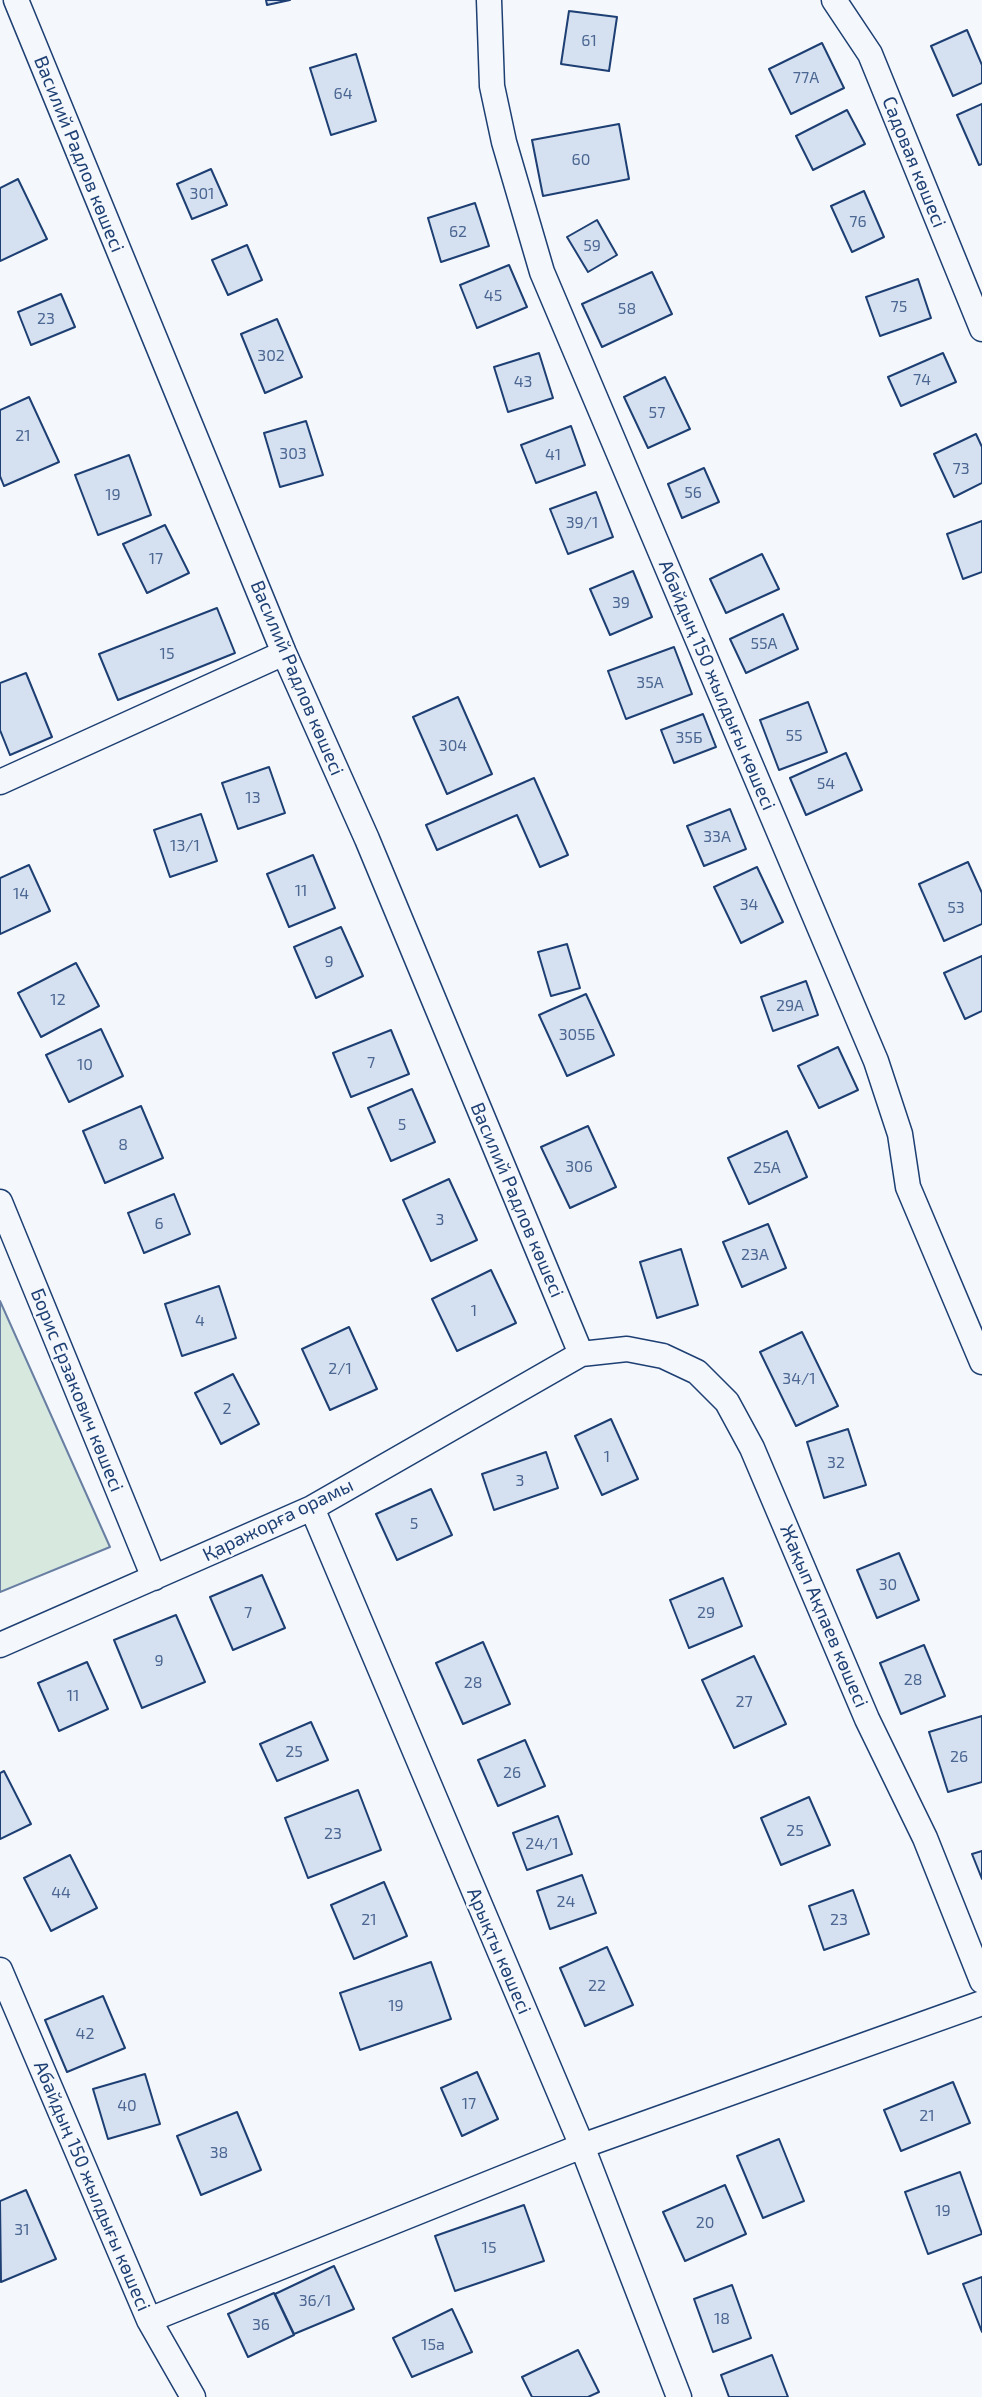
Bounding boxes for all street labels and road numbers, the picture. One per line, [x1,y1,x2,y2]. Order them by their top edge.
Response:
street label: Василий Радлов көшесі [29,53,129,255]
street label: Садовая көшесі [877,93,951,231]
street label: Абайдың 150 жылдығы көшесі [654,556,780,814]
street label: Василий Радлов көшесі [246,577,348,779]
street label: Василий Радлов көшесі [466,1099,568,1301]
street label: Борис Ерзакович көшесі [26,1285,128,1495]
street label: Қаражорға орамы [199,1474,357,1566]
street label: Жақып Ақпаев көшесі [775,1521,873,1711]
street label: Арықты көшесі [462,1884,536,2018]
street label: Абайдың 150 жылдығы көшесі [29,2057,155,2315]

